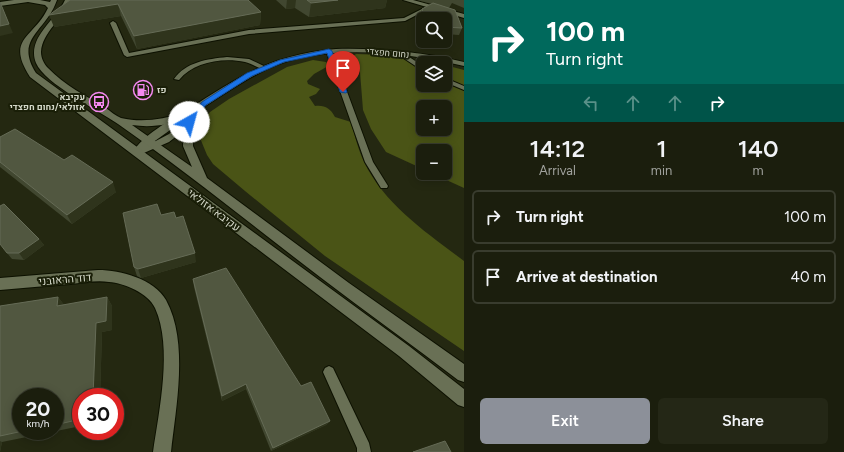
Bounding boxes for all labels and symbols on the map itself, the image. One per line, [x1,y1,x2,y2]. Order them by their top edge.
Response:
street label: נחום חפצדי [366,45,410,60]
pin [326,51,360,92]
fuel station icon: פז [132,79,154,101]
place label: פז [157,84,166,95]
place label: עקיבא אזולאי/נחום חפצדי [10,91,85,112]
bus stop icon: עקיבא אזולאי/נחום חפצדי [88,91,110,113]
position arrow [168,101,210,143]
street label: עקיבא אזולאי [185,186,242,234]
street label: דוד הראובני [38,271,92,288]
speed limit sign: 30 [72,388,124,440]

